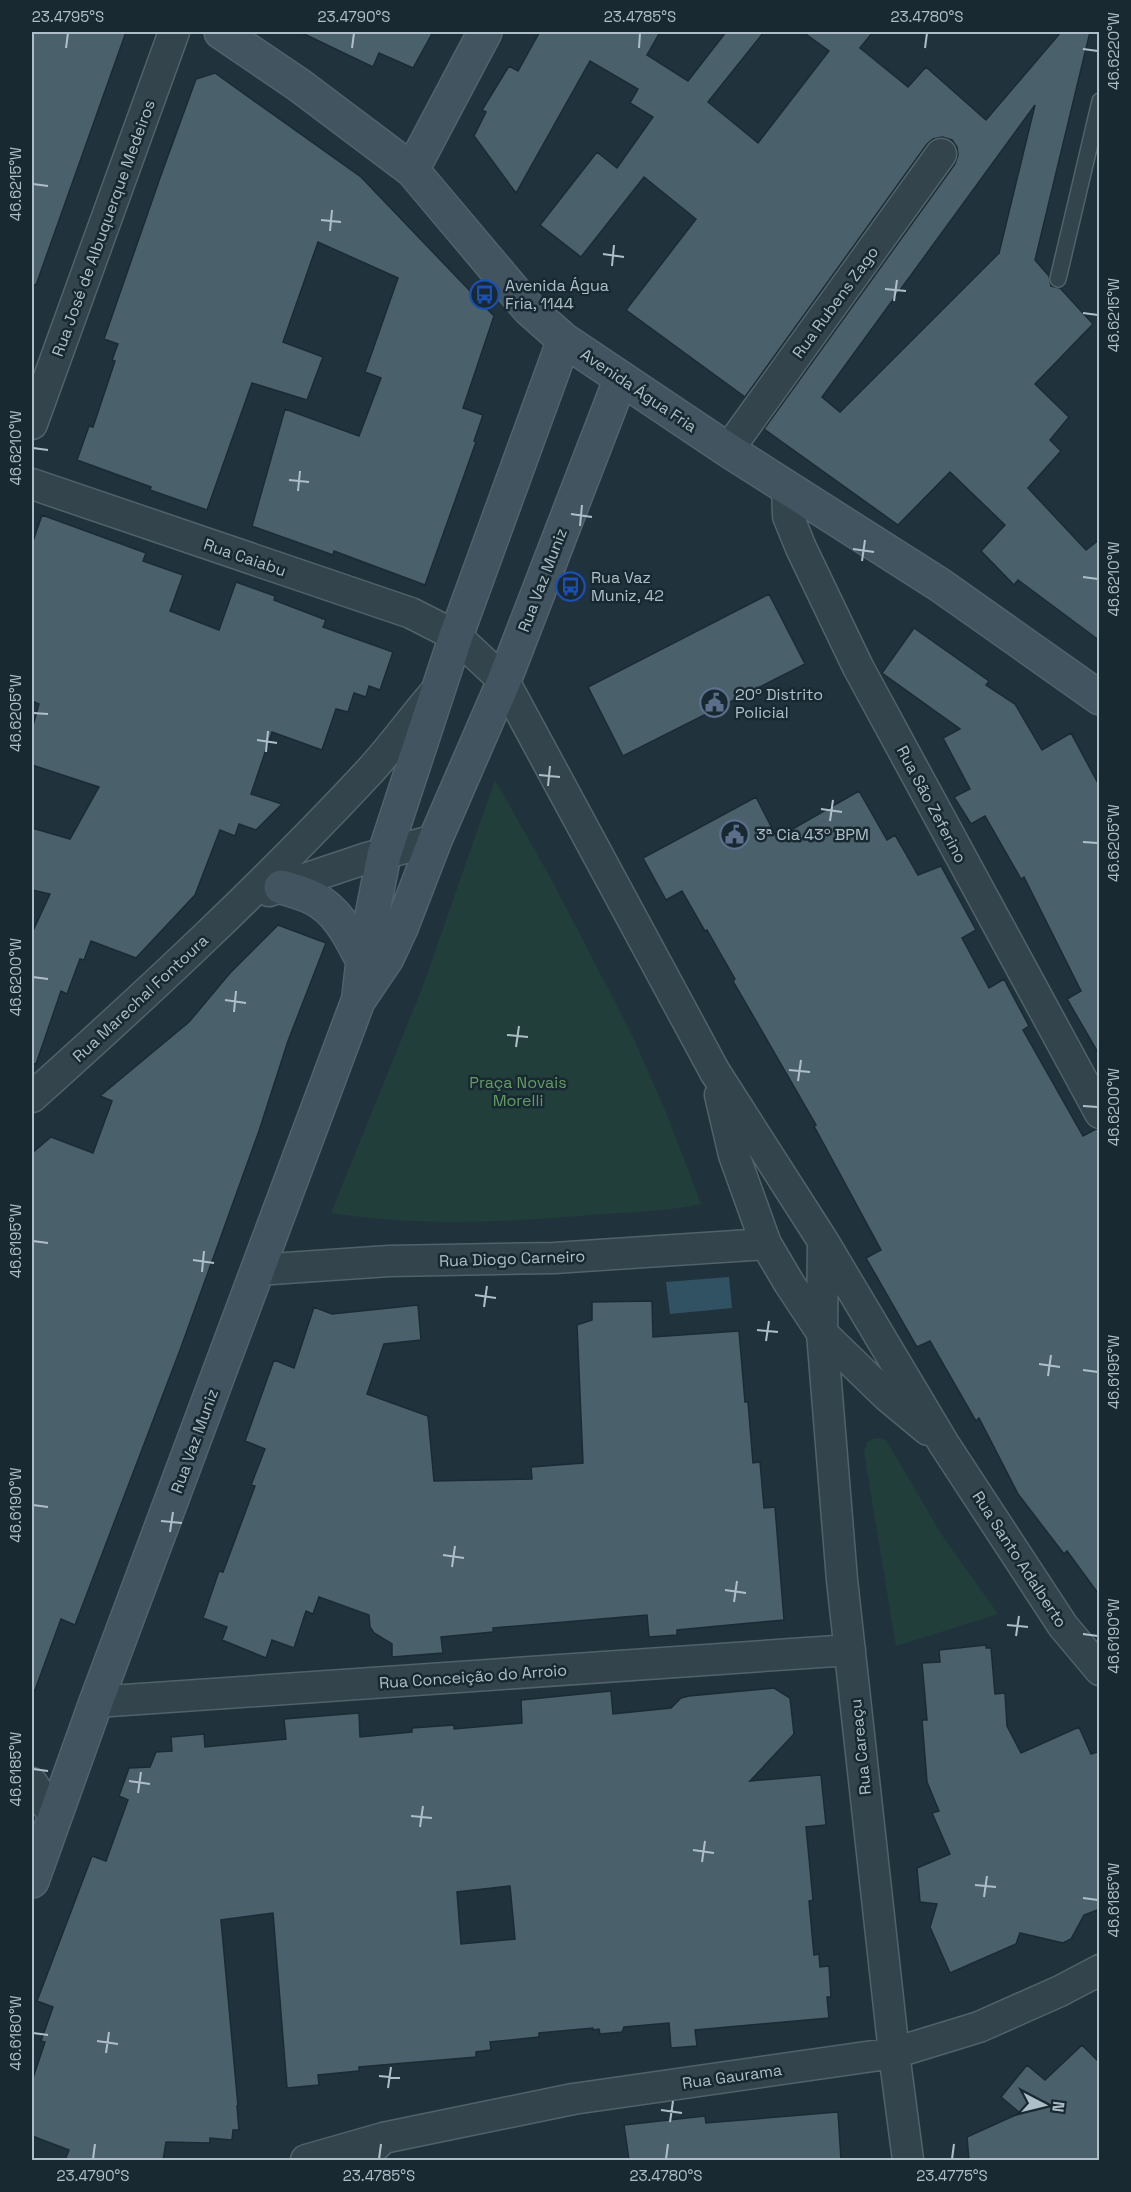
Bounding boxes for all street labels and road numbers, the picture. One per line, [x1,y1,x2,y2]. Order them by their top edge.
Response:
street label: Rua José de Albuquerque Medeiros [47,97,160,360]
street label: Rua Rubens Zago [788,242,883,363]
street label: Avenida Água Fria [576,344,701,437]
street label: Rua Vaz Muniz [513,525,572,635]
street label: Rua Caiabu [201,534,289,581]
street label: Rua São Zeferino [892,742,971,867]
street label: Rua Marechal Fontoura [68,930,213,1067]
street label: Rua Diogo Carneiro [439,1245,585,1272]
street label: Rua Vaz Muniz [166,1386,223,1496]
street label: Rua Santo Adalberto [967,1487,1072,1632]
street label: Rua Conceição do Arroio [378,1659,568,1694]
street label: Rua Careaçu [845,1698,876,1796]
street label: Rua Gaurama [681,2059,783,2094]

